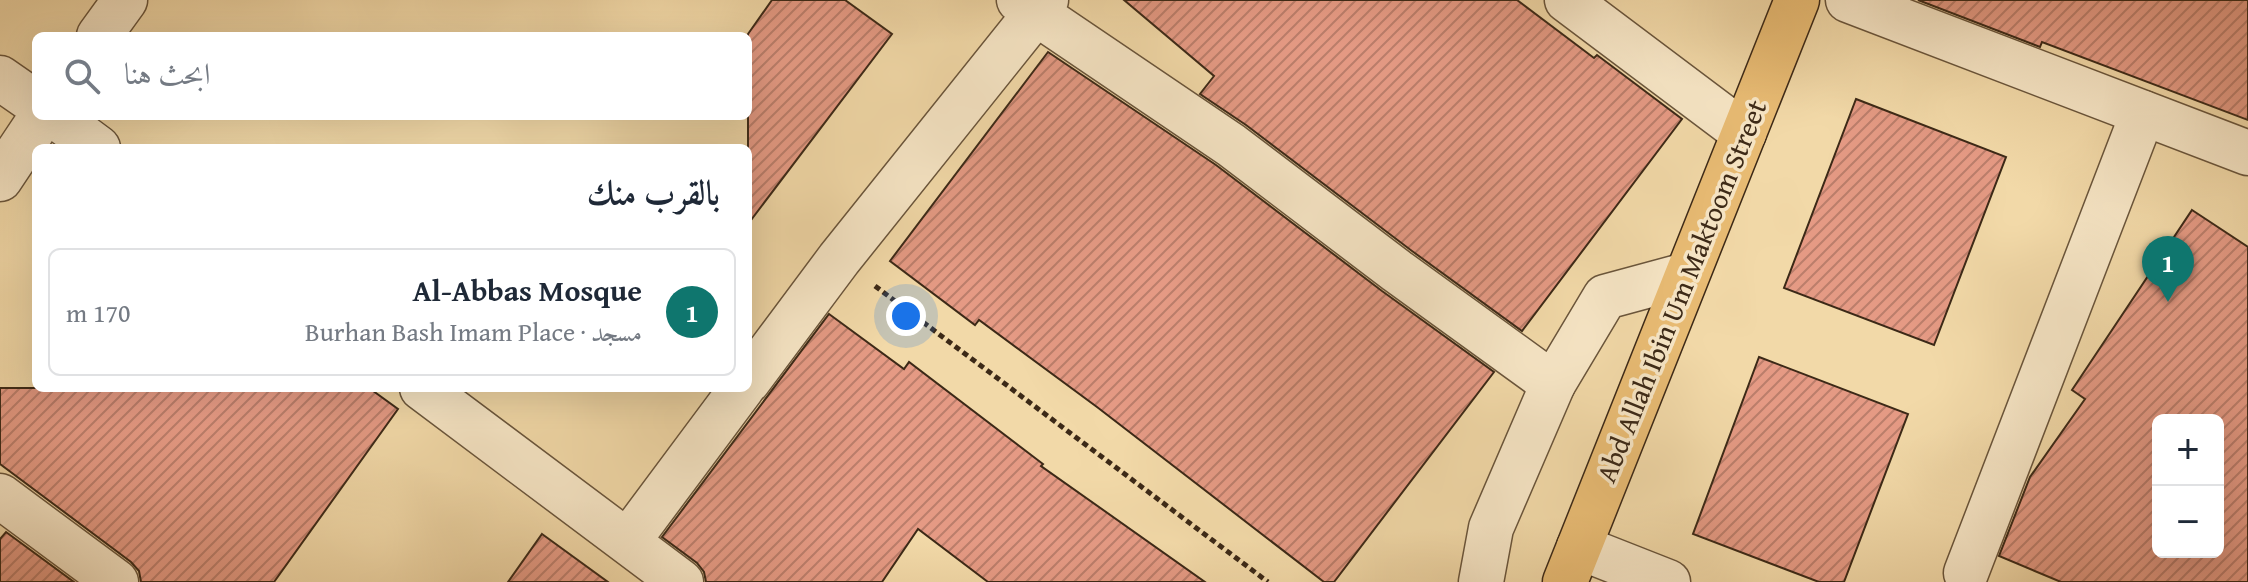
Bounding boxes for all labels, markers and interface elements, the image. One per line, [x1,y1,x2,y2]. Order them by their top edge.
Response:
search box [32,32,752,120]
text: ابحث هنا [124,51,211,95]
icon: search [60,54,104,98]
street label: Abd Allah Ibin Um Maktoom Street [1585,93,1776,488]
text: بالقرب منك [587,167,720,216]
pin: 1 [2142,236,2194,302]
text: Al-Abbas Mosque [412,268,642,312]
text: 170 m [66,293,131,332]
text: 1 [685,293,699,332]
your location [886,296,926,336]
text: مسجد · Burhan Bash Imam Place [305,312,642,351]
map controls [2152,414,2224,558]
button: + [2152,414,2224,486]
button: − [2152,486,2224,558]

